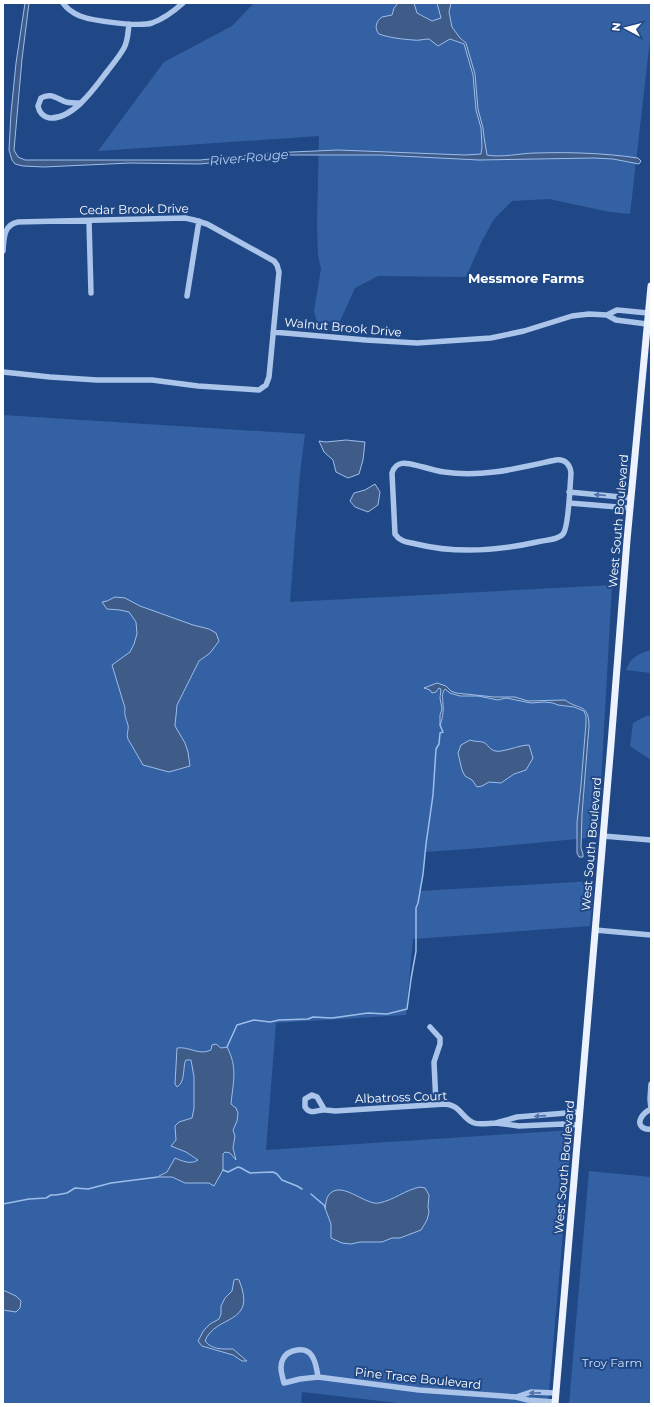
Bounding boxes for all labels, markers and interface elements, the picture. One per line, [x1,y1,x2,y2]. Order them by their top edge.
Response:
north arrow [606,8,646,48]
text: N [609,22,624,32]
water label: River Rouge [209,146,289,168]
street label: Cedar Brook Drive [79,201,189,217]
district label: Messmore Farms [468,270,584,286]
street label: Walnut Brook Drive [284,314,402,340]
street label: West South Boulevard [605,454,631,588]
one-way arrow [594,492,606,498]
street label: West South Boulevard [578,777,604,911]
street label: Albatross Court [354,1088,448,1106]
street label: West South Boulevard [551,1100,577,1234]
one-way arrow [534,1113,546,1120]
park label: Troy Farm [582,1355,642,1370]
street label: Pine Trace Boulevard [354,1364,482,1392]
one-way arrow [529,1389,542,1396]

